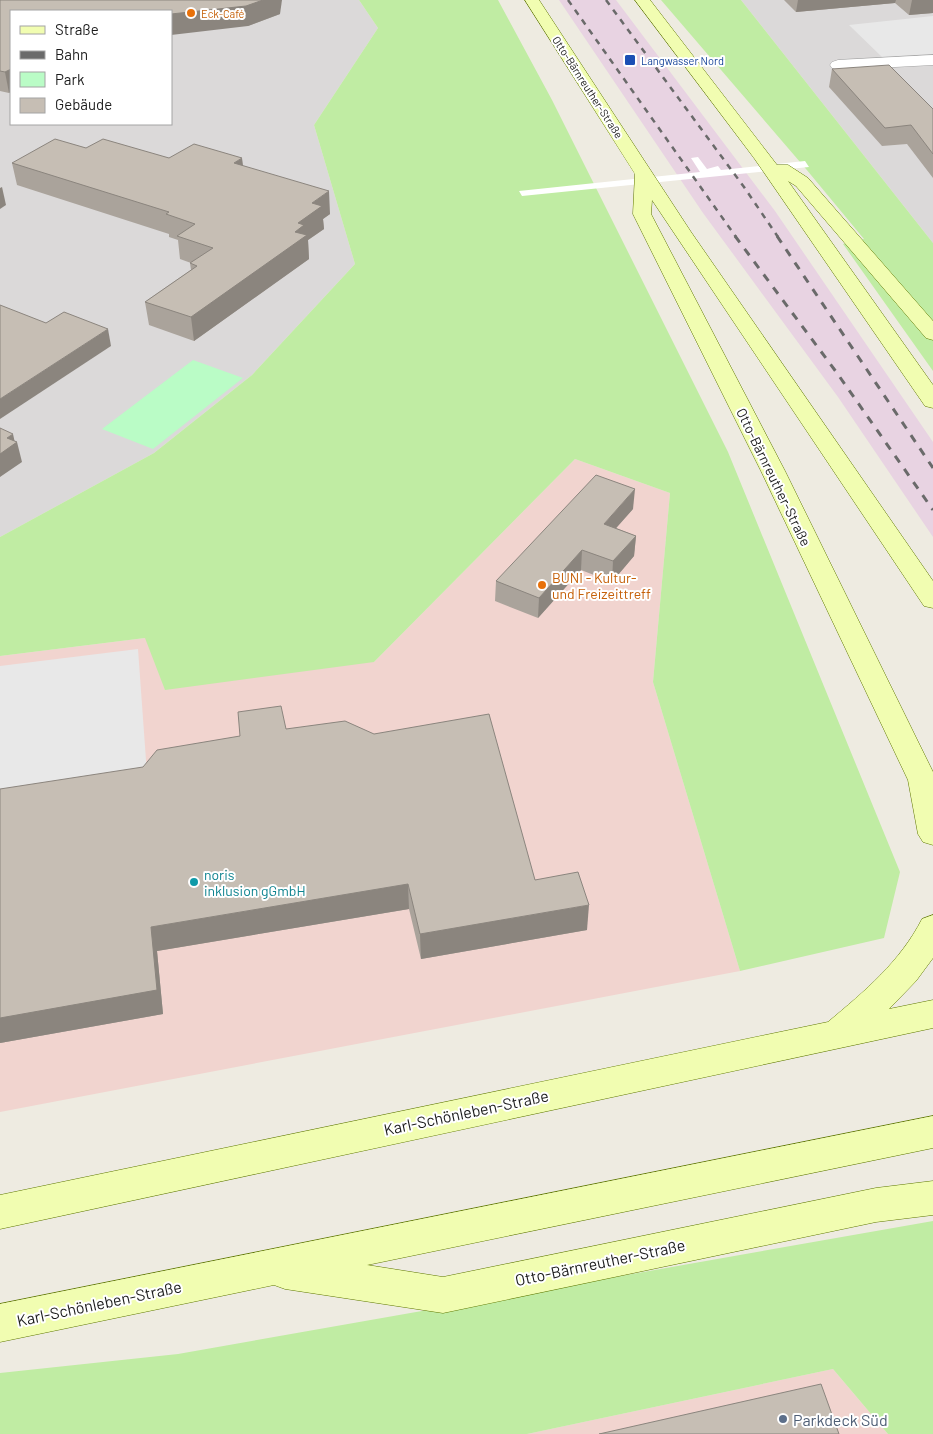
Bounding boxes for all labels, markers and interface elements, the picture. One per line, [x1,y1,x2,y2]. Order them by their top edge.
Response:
marker: Eck-Café [185,7,197,19]
place label: Eck-Café [201,7,245,20]
legend [10,10,172,125]
text: Straße [55,20,99,38]
street label: Otto-Bärnreuther-Straße [550,34,626,141]
text: Bahn [55,45,88,63]
marker: Langwasser Nord [623,53,637,67]
place label: Langwasser Nord [641,54,724,67]
text: Park [55,70,85,88]
text: Gebäude [55,95,112,113]
street label: Otto-Bärnreuther-Straße [733,405,815,549]
place label: BUNI - Kultur- und Freizeittreff [552,569,651,602]
marker: BUNI - Kultur- und Freizeittreff [536,579,548,591]
place label: noris inklusion gGmbH [204,866,306,899]
marker: noris inklusion gGmbH [188,876,200,888]
street label: Karl-Schönleben-Straße [382,1085,550,1139]
street label: Otto-Bärnreuther-Straße [513,1235,687,1289]
street label: Karl-Schönleben-Straße [15,1276,183,1330]
place label: Parkdeck Süd [793,1410,888,1429]
marker: Parkdeck Süd [777,1413,789,1425]

